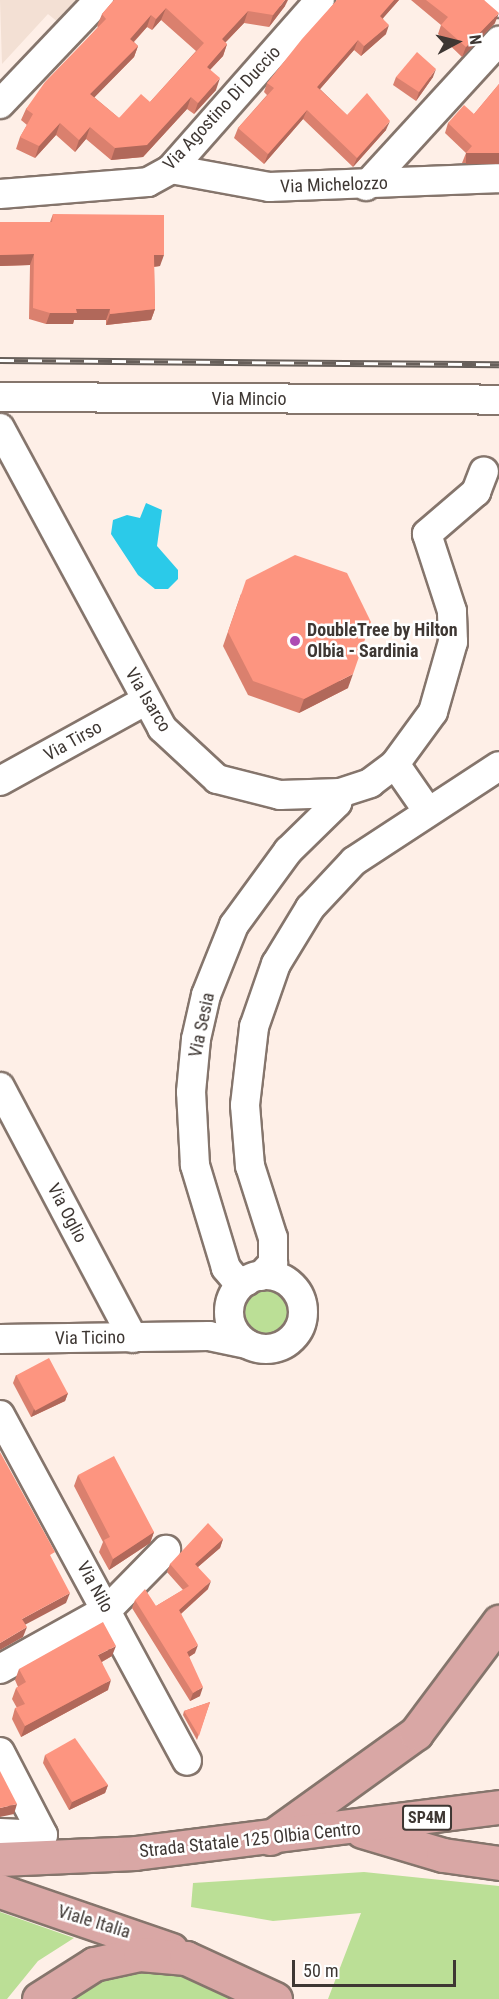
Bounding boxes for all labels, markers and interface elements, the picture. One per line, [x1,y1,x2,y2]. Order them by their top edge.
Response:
north arrow [427,12,487,72]
text: N [465,34,485,46]
street label: Via Agostino Di Duccio [159,41,285,175]
street label: Via Michelozzo [280,172,388,198]
street label: Via Mincio [212,388,286,410]
place label: DoubleTree by Hilton Olbia - Sardinia [307,620,458,662]
marker: DoubleTree by Hilton Olbia - Sardinia [288,634,302,648]
street label: Via Isarco [120,664,176,736]
street label: Via Tirso [40,716,106,766]
street label: Via Sesia [185,991,219,1059]
street label: Via Oglio [42,1180,92,1246]
street label: Via Ticino [54,1327,126,1349]
street label: Via Nilo [72,1558,118,1616]
road number: SP4M [402,1805,452,1831]
street label: Strada Statale 125 Olbia Centro [138,1818,362,1862]
street label: Viale Italia [55,1901,133,1943]
scale bar [295,1948,458,1986]
text: 50 m [303,1960,338,1981]

